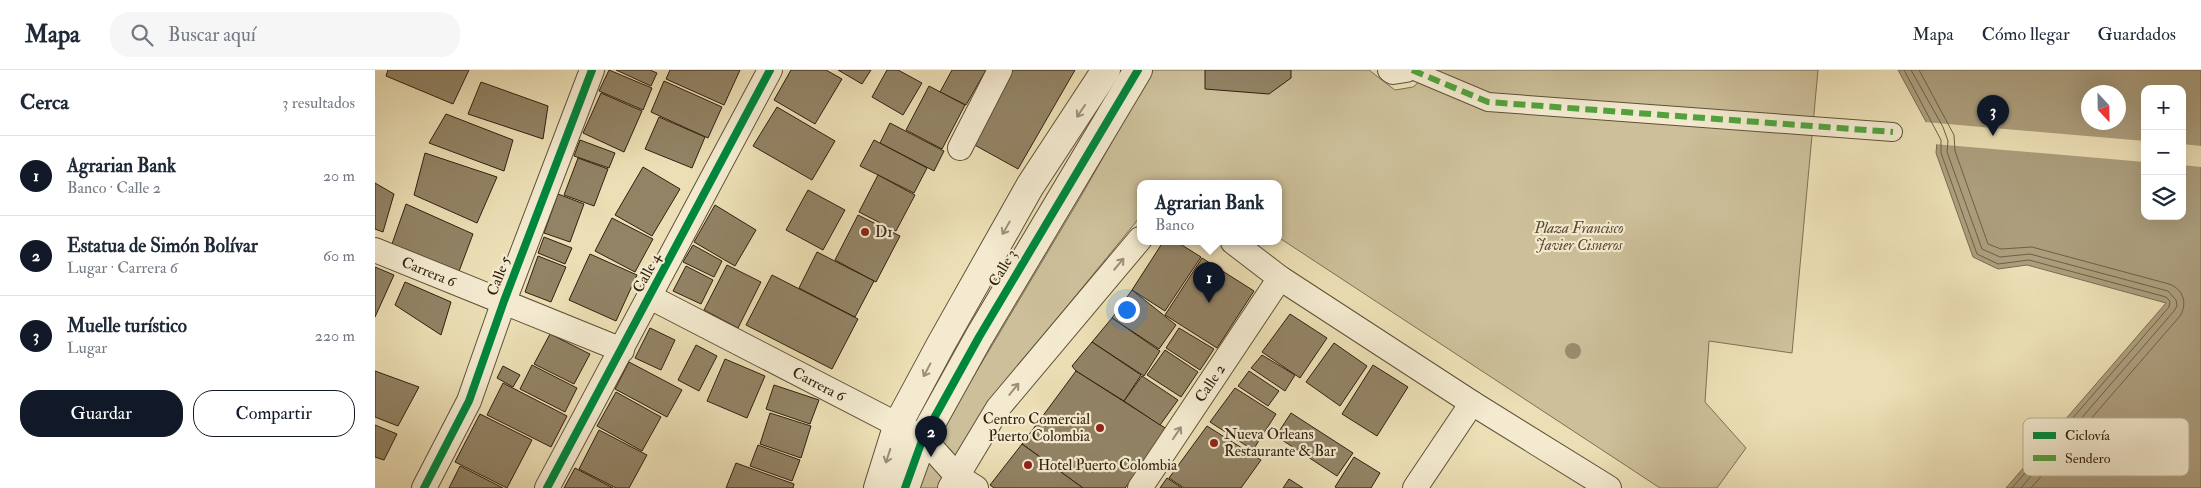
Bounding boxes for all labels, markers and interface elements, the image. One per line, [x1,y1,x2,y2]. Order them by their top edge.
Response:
search box [110,12,460,57]
text: Mapa [25,19,80,50]
icon: search [128,21,156,49]
text: Buscar aquí [168,23,256,47]
text: Mapa [1913,23,1954,46]
text: Cómo llegar [1982,23,2070,46]
text: Guardados [2098,23,2176,46]
north arrow [2081,85,2126,130]
map controls [2141,85,2186,220]
button: + [2141,85,2186,130]
text: Cerca [20,89,69,116]
text: 3 resultados [282,93,355,113]
pin: 3 [1977,95,2009,136]
one-way arrow [1075,104,1085,118]
button: − [2141,130,2186,175]
text: Agrarian Bank [67,154,176,178]
text: 1 [33,166,39,186]
text: 20 m [323,166,355,186]
button: layers [2141,175,2186,220]
text: Banco · Calle 2 [67,178,161,198]
popup [1137,180,1282,245]
text: Agrarian Bank [1155,191,1264,215]
text: Banco [1155,215,1194,235]
park label: Plaza Francisco Javier Cisneros [1533,219,1624,255]
one-way arrow [1001,221,1011,236]
place label: D1 [875,223,893,242]
marker: D1 [859,226,871,238]
text: Estatua de Simón Bolívar [67,234,258,258]
text: 2 [32,246,40,266]
text: 60 m [323,246,355,266]
street label: Calle 3 [985,246,1021,290]
street label: Calle 4 [629,249,666,296]
street label: Carrera 6 [399,252,460,292]
street label: Calle 5 [483,253,515,298]
text: Lugar · Carrera 6 [67,258,178,278]
one-way arrow [1113,258,1124,271]
pin: 1 [1193,262,1225,303]
your location [1114,297,1140,323]
text: Muelle turístico [67,314,187,338]
text: 3 [33,326,39,346]
text: 220 m [315,326,355,346]
text: Lugar [67,338,107,358]
street label: Calle 2 [1190,360,1230,406]
street label: Carrera 6 [789,363,850,406]
one-way arrow [922,363,932,378]
one-way arrow [1009,382,1020,395]
button: Guardar [20,390,183,437]
button: Compartir [193,390,355,437]
place label: Centro Comercial Puerto Colombia [983,410,1091,446]
pin: 2 [915,416,947,457]
legend [2023,418,2189,476]
marker: Centro Comercial Puerto Colombia [1094,422,1106,434]
place label: Nueva Orleans Restaurante & Bar [1224,425,1336,461]
one-way arrow [1172,426,1182,440]
text: Ciclovía [2065,427,2110,444]
marker: Nueva Orleans Restaurante & Bar [1208,437,1220,449]
one-way arrow [883,448,892,463]
text: Sendero [2065,450,2111,467]
place label: Hotel Puerto Colombia [1038,456,1178,475]
marker: Hotel Puerto Colombia [1022,459,1034,471]

